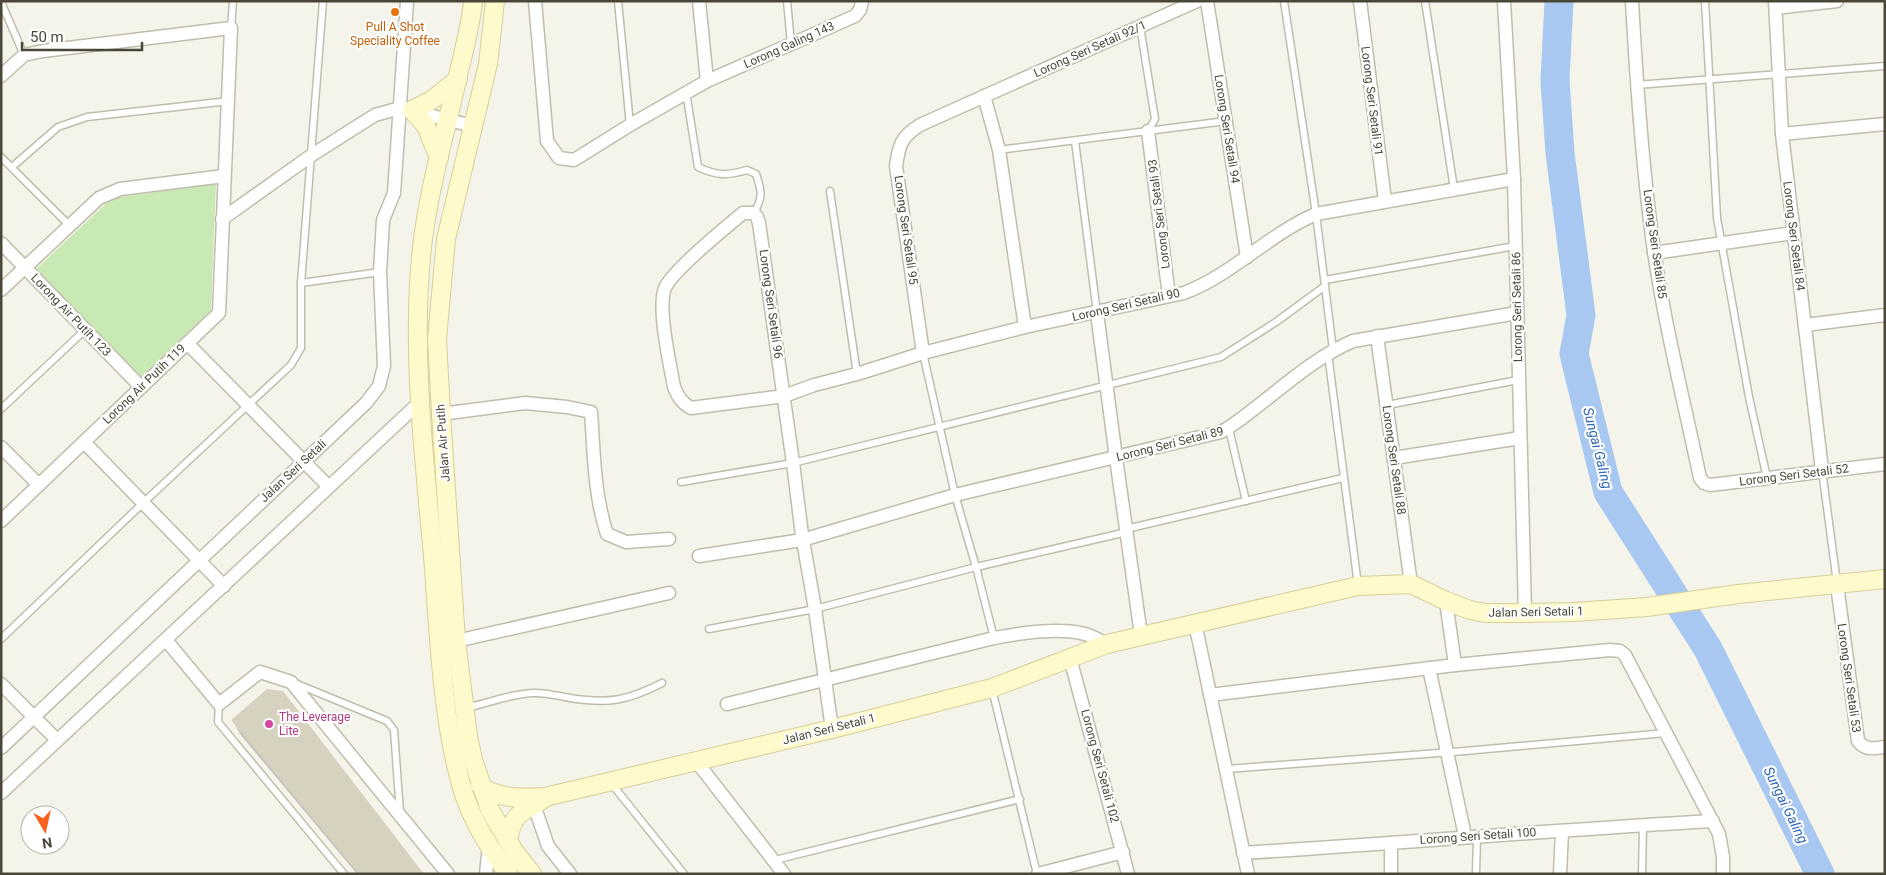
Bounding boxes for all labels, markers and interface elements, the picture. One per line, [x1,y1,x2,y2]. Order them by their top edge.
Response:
marker: Pull A Shot Speciality Coffee [389,6,401,18]
street label: Lorong Seri Setali 92/1 [1032,18,1148,80]
street label: Lorong Galing 143 [742,19,836,71]
scale bar [22,20,142,52]
place label: Pull A Shot Speciality Coffee [350,20,440,48]
text: 50 m [30,28,64,46]
street label: Lorong Seri Setali 91 [1358,45,1386,157]
street label: Lorong Seri Setali 94 [1211,74,1243,185]
street label: Lorong Seri Setali 93 [1145,158,1173,270]
street label: Lorong Seri Setali 95 [891,174,921,286]
street label: Lorong Seri Setali 84 [1780,180,1808,292]
street label: Lorong Seri Setali 85 [1640,188,1670,300]
street label: Lorong Seri Setali 96 [756,248,786,360]
street label: Lorong Seri Setali 86 [1509,252,1525,362]
street label: Lorong Air Putih 123 [28,271,114,359]
street label: Lorong Seri Setali 90 [1071,286,1181,324]
street label: Lorong Air Putih 119 [100,341,188,427]
street label: Jalan Air Putih [433,404,453,482]
street label: Lorong Seri Setali 88 [1379,404,1409,516]
water label: Sungai Galing [1580,406,1616,491]
street label: Lorong Seri Setali 89 [1115,424,1225,464]
street label: Jalan Seri Setali [257,437,329,505]
street label: Lorong Seri Setali 52 [1738,461,1850,489]
street label: Jalan Seri Setali 1 [1488,604,1584,620]
street label: Lorong Seri Setali 53 [1834,622,1864,734]
street label: Lorong Seri Setali 102 [1078,708,1122,824]
place label: The Leverage Lite [279,710,350,738]
street label: Jalan Seri Setali 1 [781,711,877,747]
marker: The Leverage Lite [263,718,275,730]
water label: Sungai Galing [1761,764,1812,846]
north arrow [20,805,70,855]
street label: Lorong Seri Setali 100 [1419,825,1537,847]
text: N [41,834,53,852]

